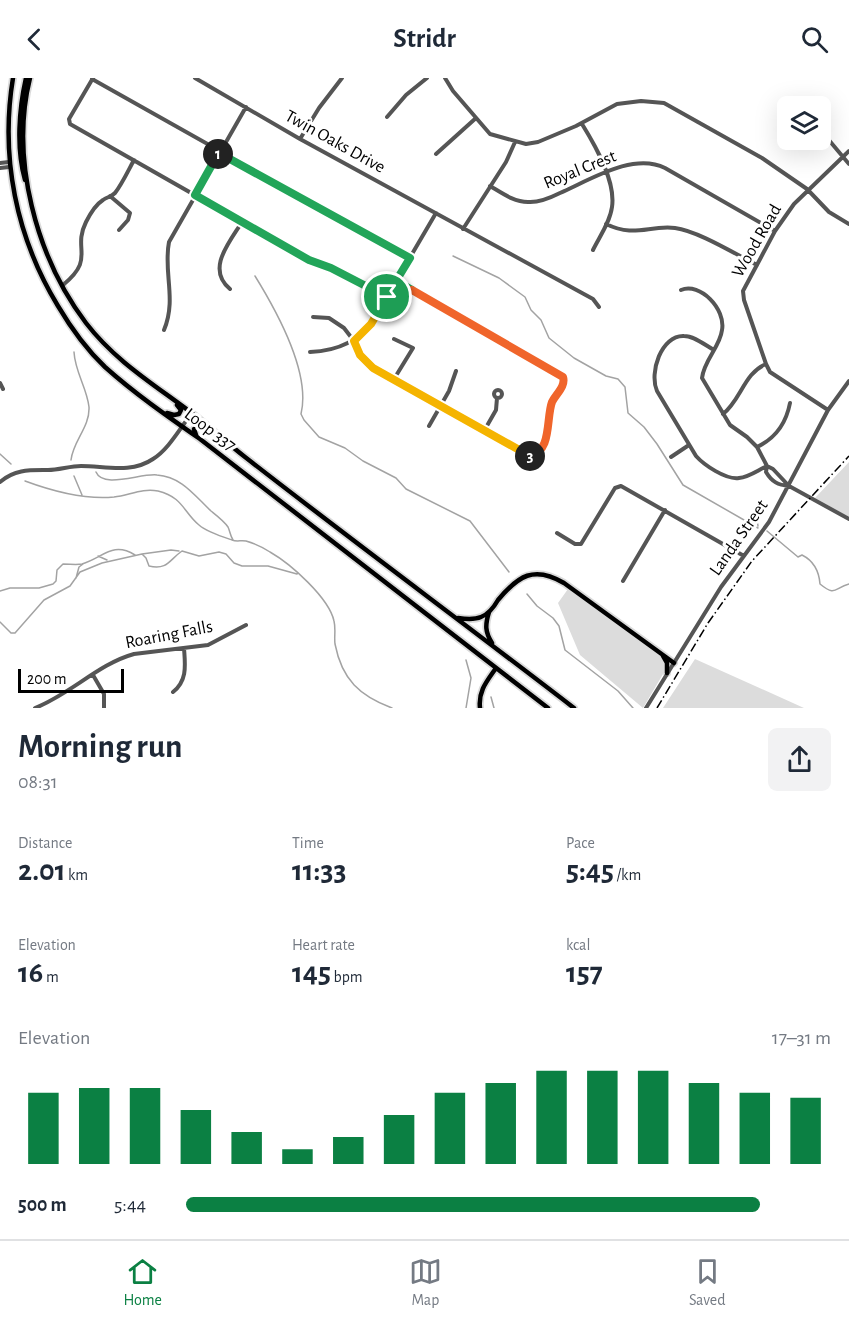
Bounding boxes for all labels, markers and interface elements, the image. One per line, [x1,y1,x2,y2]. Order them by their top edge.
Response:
icon: back [18,23,51,56]
icon: search [798,23,831,56]
text: Stridr [393,25,456,52]
map controls [777,96,831,150]
button: layers [777,96,831,150]
street label: Twin Oaks Drive [282,107,388,177]
pin: 1 [203,139,233,169]
text: 1 [215,146,221,162]
street label: Royal Crest [541,147,619,193]
street label: Wood Road [729,201,785,281]
pin [361,271,412,322]
icon: arrive [370,280,403,313]
street label: Loop 337 [181,405,239,455]
pin: 3 [515,441,545,471]
text: 3 [527,448,533,464]
street label: Landa Street [706,497,772,579]
street label: Roaring Falls [124,618,214,652]
scale bar [18,666,124,694]
text: 200 m [27,671,67,687]
button: share [768,728,831,791]
text: Morning run [18,731,182,764]
text: 08:31 [18,772,58,792]
text: Distance [18,835,72,851]
text: Time [292,835,324,851]
text: Pace [566,835,595,851]
text: 2.01 [18,856,65,886]
text: 11:33 [292,856,346,886]
text: 5:45 [566,856,614,886]
text: km [65,867,88,883]
text: /km [614,867,641,883]
text: Elevation [18,937,76,953]
text: Heart rate [292,937,355,953]
text: kcal [566,937,590,953]
text: 16 [18,958,43,988]
text: 145 [292,958,331,988]
text: 157 [566,958,603,988]
text: m [43,969,59,985]
text: bpm [331,969,363,985]
text: Elevation [18,1028,90,1048]
text: 17–31 m [772,1028,831,1048]
text: 500 m [18,1195,67,1215]
text: 5:44 [114,1195,146,1215]
tab: Home [123,1255,162,1310]
tab: Map [409,1255,442,1310]
tab: Saved [689,1255,726,1310]

